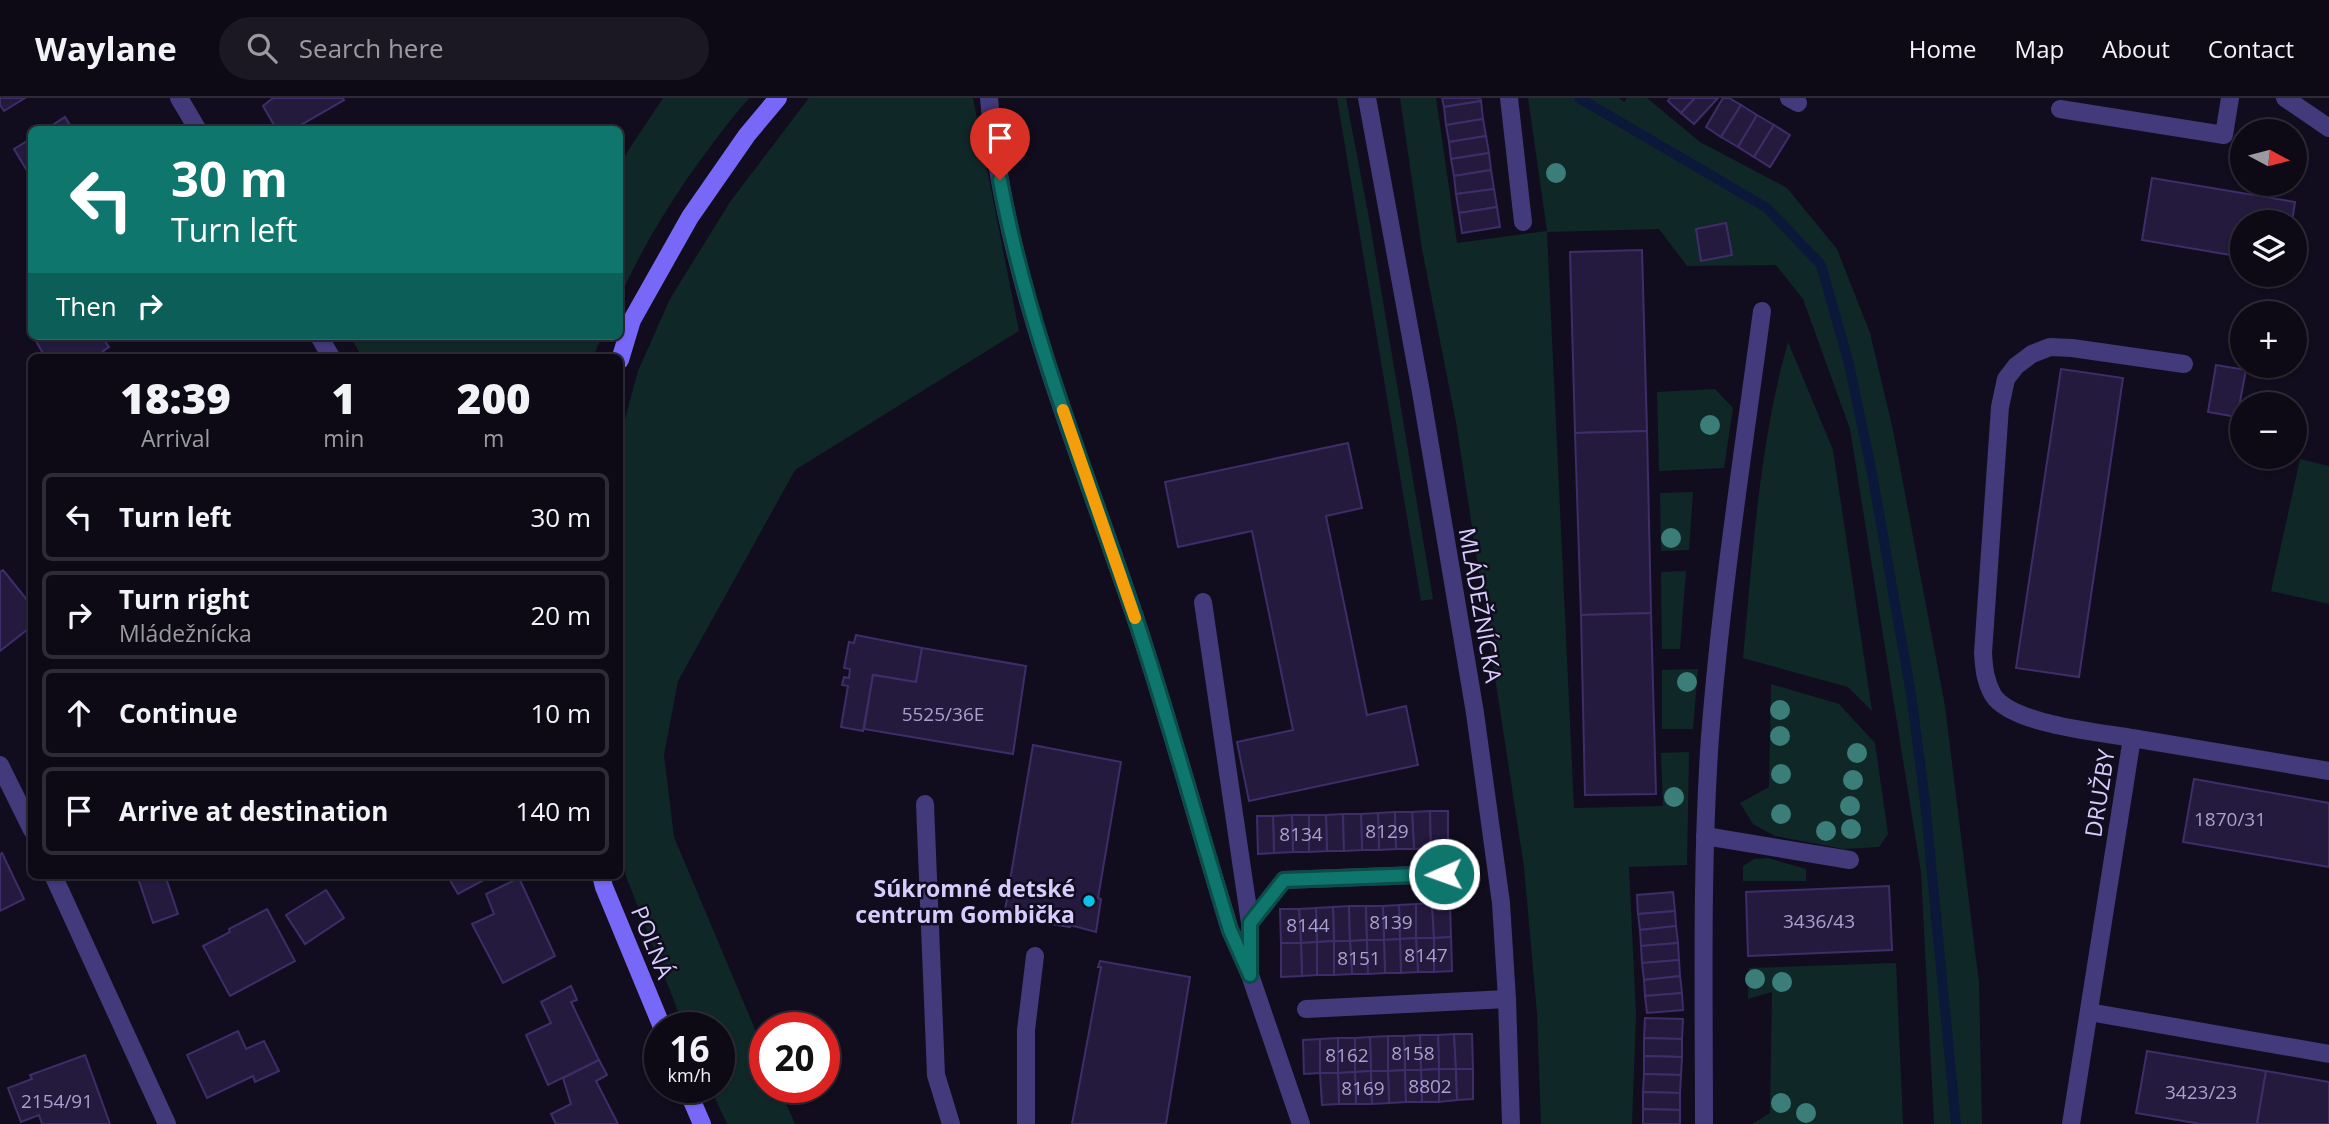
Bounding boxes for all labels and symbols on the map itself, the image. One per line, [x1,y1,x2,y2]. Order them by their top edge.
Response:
pin [970,108,1030,180]
north arrow [2230,119,2306,196]
street label: MLÁDEŽNÍCKA [1452,525,1510,685]
house number: 5525/36E [902,701,984,727]
street label: DRUŽBY [2076,747,2122,839]
house number: 1870/31 [2194,806,2266,832]
house number: 8129 [1365,818,1409,844]
house number: 8134 [1279,821,1323,847]
position arrow [1407,837,1481,911]
place label: Súkromné detské centrum Gombička [855,872,1075,930]
marker: Súkromné detské centrum Gombička [1081,893,1097,909]
street label: POĽNÁ [624,901,682,983]
house number: 3436/43 [1783,908,1855,934]
house number: 8139 [1369,909,1413,935]
house number: 8144 [1286,912,1330,938]
house number: 8147 [1404,942,1448,968]
house number: 8151 [1337,945,1381,971]
speed limit sign: 20 [749,1012,840,1103]
house number: 8158 [1391,1040,1435,1066]
house number: 8162 [1325,1042,1369,1068]
house number: 8802 [1408,1073,1452,1099]
house number: 8169 [1341,1075,1385,1101]
house number: 3423/23 [2165,1079,2237,1105]
house number: 2154/91 [21,1088,93,1114]

